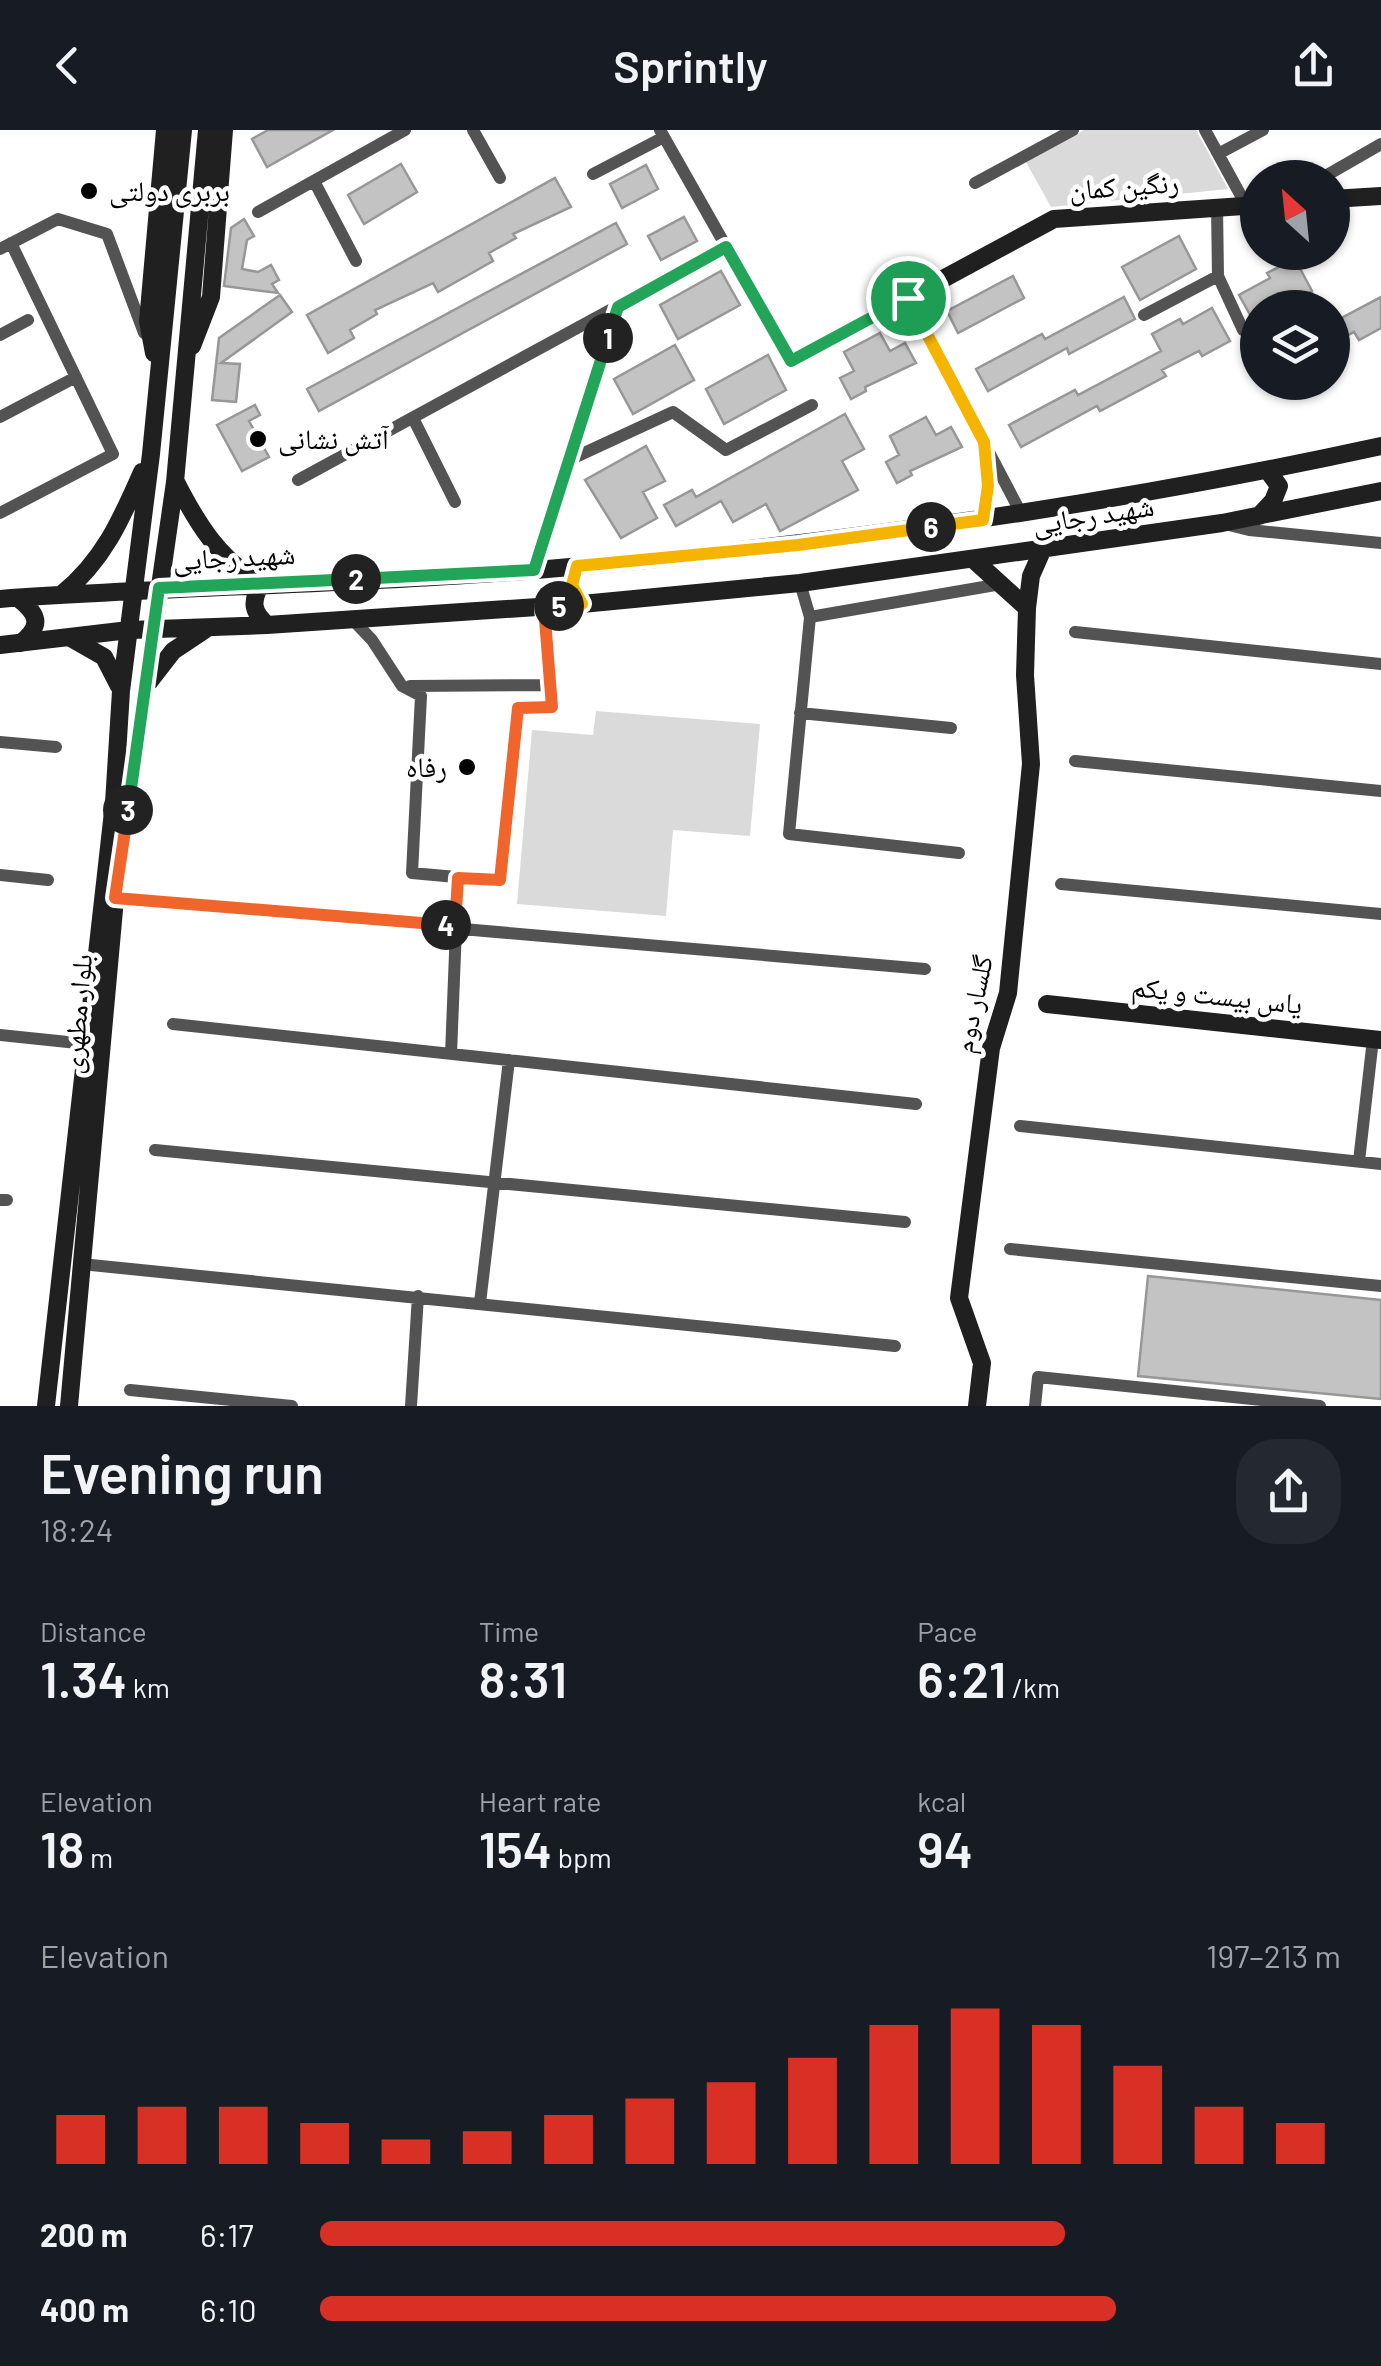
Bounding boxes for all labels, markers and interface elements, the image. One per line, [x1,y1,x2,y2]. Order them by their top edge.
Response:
icon: back [40,38,95,93]
text: Sprintly [613,38,768,92]
icon: share [1286,38,1341,93]
north arrow [1240,160,1350,270]
map controls [1240,160,1350,400]
street label: رنگین کمان [1068,164,1180,208]
place label: بربری دولتی [109,173,230,209]
marker: بربری دولتی [78,180,100,202]
pin [866,256,951,341]
icon: arrive [881,271,936,326]
button: layers [1240,290,1350,400]
pin: 1 [583,313,633,363]
text: 1 [603,321,613,355]
place label: آتش نشانی [278,421,390,457]
marker: آتش نشانی [247,428,269,450]
street label: شهید رجایی [1030,488,1156,542]
pin: 6 [906,502,956,552]
text: 6 [923,510,939,544]
street label: شهید رجایی [172,536,296,578]
pin: 2 [331,554,381,604]
text: 2 [348,562,364,596]
pin: 5 [534,581,584,631]
text: 5 [551,589,567,623]
place label: رفاه [406,749,447,783]
marker: رفاه [456,756,478,778]
pin: 3 [103,785,153,835]
text: 3 [120,793,136,827]
pin: 4 [421,900,471,950]
text: 4 [438,908,454,942]
street label: بلوار مطهری [54,952,99,1075]
street label: گلسار دوم [945,952,1002,1056]
street label: یاس بیست و یکم [1130,968,1304,1023]
text: Evening run [40,1439,324,1505]
button: share [1236,1439,1341,1544]
text: 18:24 [40,1510,114,1548]
text: Distance [40,1614,147,1648]
text: Time [479,1614,539,1648]
text: Pace [917,1614,978,1648]
text: 1.34 [40,1648,127,1708]
text: 8:31 [479,1648,567,1708]
text: 6:21 [917,1648,1006,1708]
text: km [127,1670,170,1704]
text: /km [1006,1670,1060,1704]
text: Elevation [40,1784,153,1818]
text: Heart rate [479,1784,601,1818]
text: kcal [917,1784,966,1818]
text: 18 [40,1818,84,1878]
text: 154 [479,1818,552,1878]
text: 94 [917,1818,973,1878]
text: m [84,1840,113,1874]
text: bpm [552,1840,612,1874]
text: Elevation [40,1936,169,1974]
text: 197–213 m [1206,1936,1341,1974]
text: 200 m [40,2215,128,2253]
text: 6:17 [200,2215,254,2253]
text: 400 m [40,2290,129,2328]
text: 6:10 [200,2290,257,2328]

